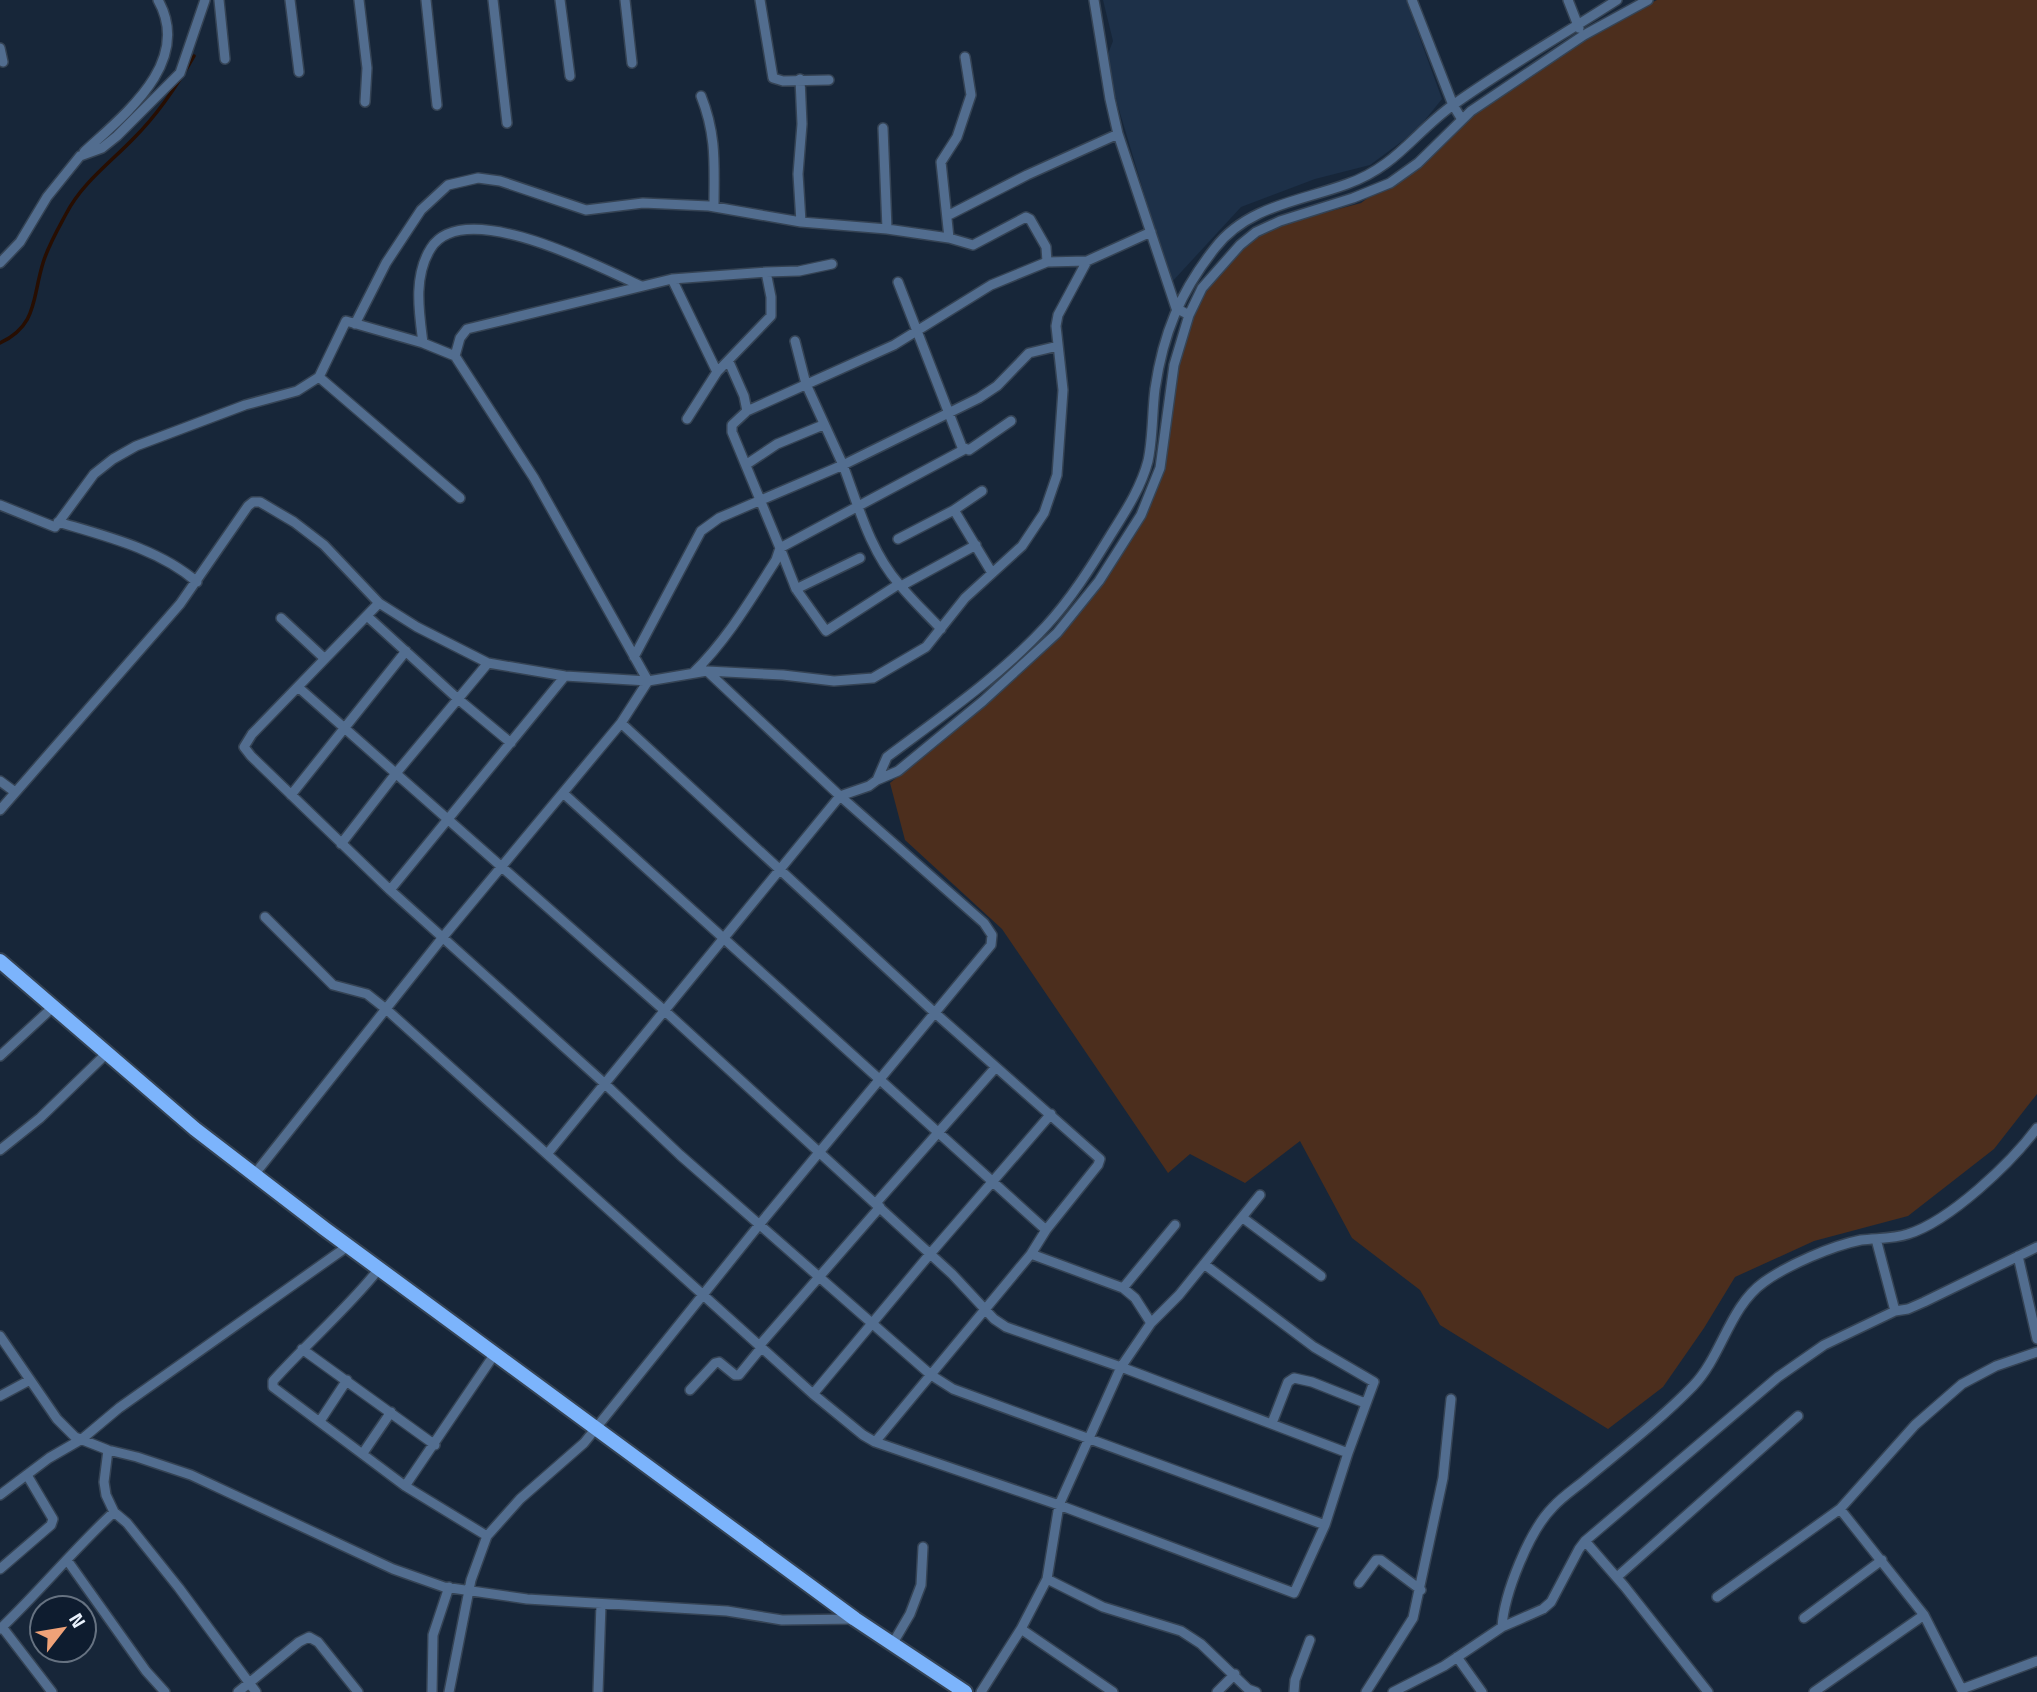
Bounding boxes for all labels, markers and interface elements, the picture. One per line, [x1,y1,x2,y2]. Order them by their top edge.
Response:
north arrow [28,1594,98,1664]
text: N [62,1607,94,1633]

